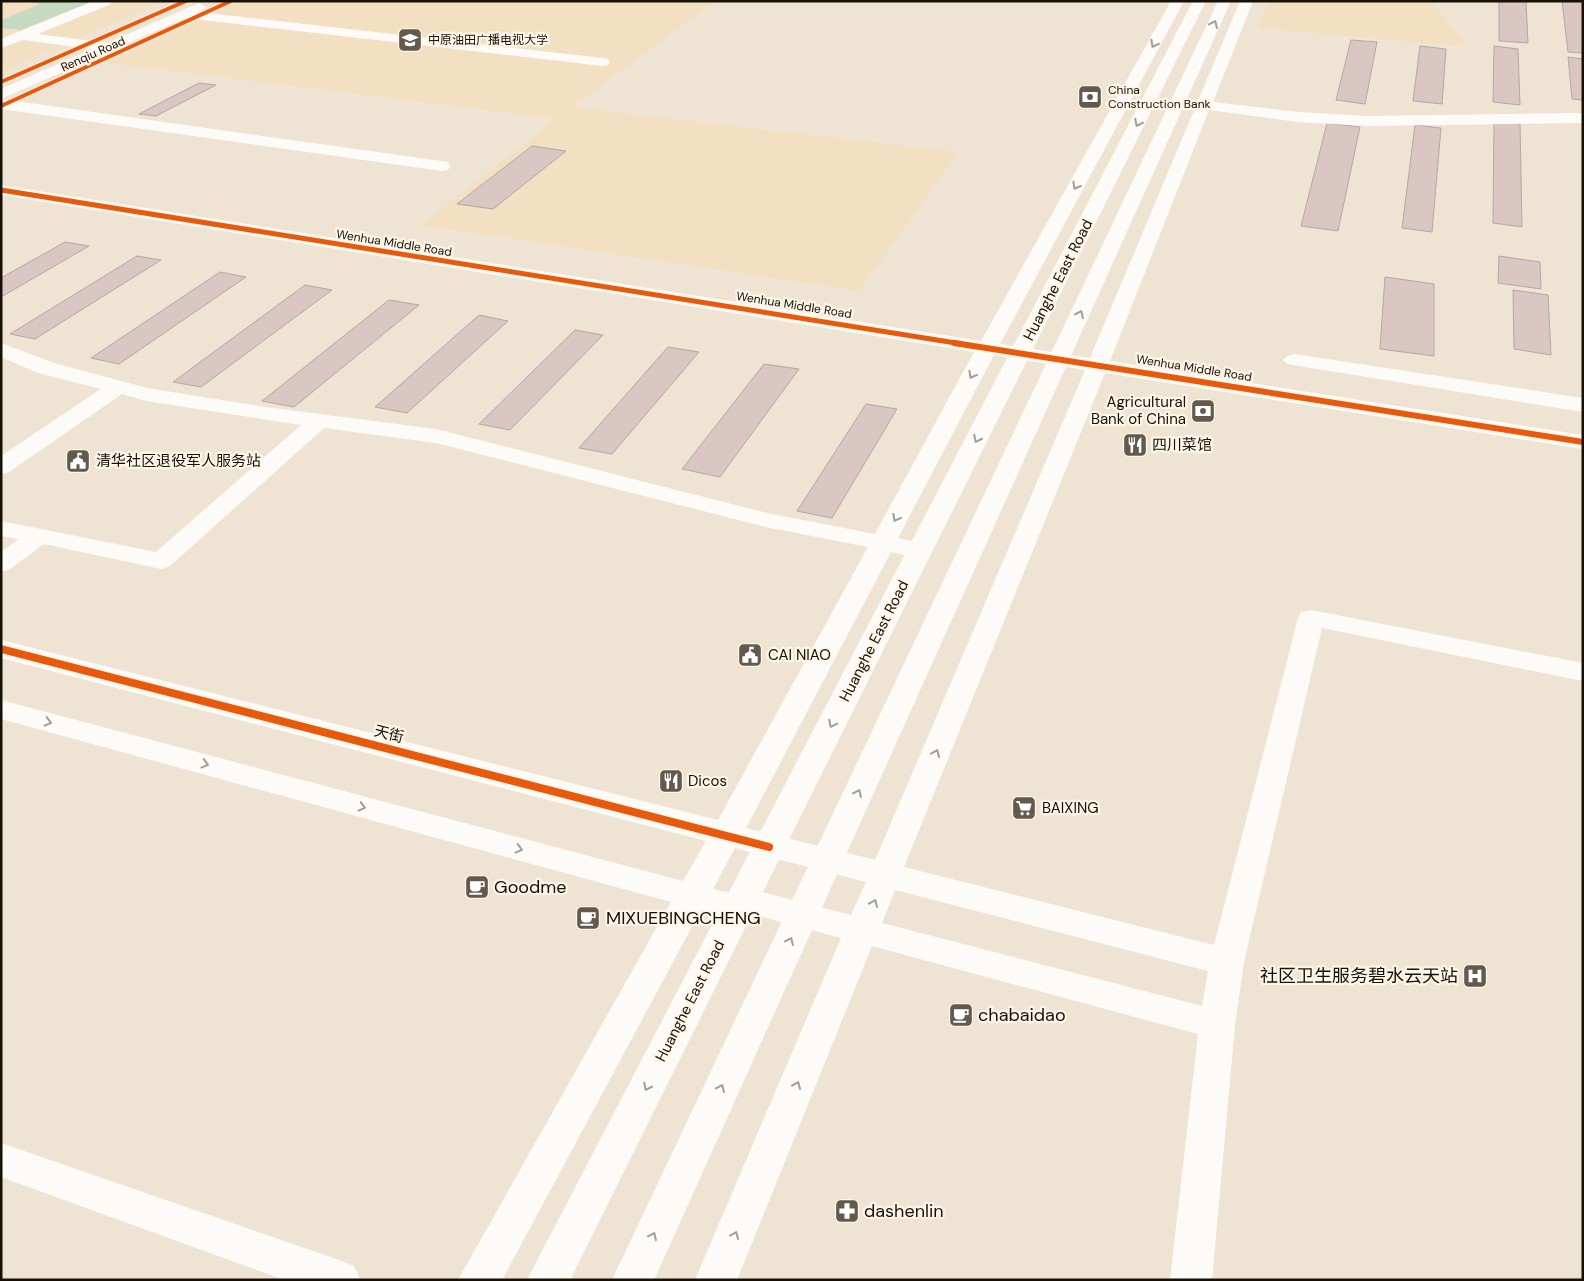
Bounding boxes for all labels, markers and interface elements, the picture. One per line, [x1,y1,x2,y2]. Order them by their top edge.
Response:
one-way arrow [1208,20,1218,29]
school or university icon: 中原油田广播电视大学 [397,27,423,53]
place label: 中原油田广播电视大学 [428,32,548,48]
street label: Renqiu Road [58,33,128,75]
one-way arrow [1150,39,1160,48]
place label: China Construction Bank [1108,82,1211,112]
bank icon: China Construction Bank [1077,84,1103,110]
one-way arrow [1134,117,1144,126]
one-way arrow [1072,181,1082,190]
street label: Huanghe East Road [1019,216,1097,344]
street label: Wenhua Middle Road [335,226,453,260]
street label: Wenhua Middle Road [735,288,853,322]
one-way arrow [1074,310,1084,319]
street label: Wenhua Middle Road [1135,351,1253,385]
one-way arrow [969,369,979,378]
place label: Agricultural Bank of China [1091,392,1186,429]
bank icon: Agricultural Bank of China [1190,398,1216,424]
restaurant icon: 四川菜馆 [1122,432,1148,458]
one-way arrow [973,434,983,443]
place label: 四川菜馆 [1152,435,1212,455]
public building icon: 清华社区退役军人服务站 [65,448,91,474]
place label: 清华社区退役军人服务站 [96,451,261,471]
one-way arrow [892,513,902,522]
street label: Huanghe East Road [835,577,913,705]
public building icon: CAI NIAO [737,642,763,668]
place label: CAI NIAO [768,645,831,665]
one-way arrow [44,716,52,726]
one-way arrow [828,719,838,728]
street label: 天街 [372,721,406,747]
one-way arrow [930,749,941,758]
one-way arrow [201,758,210,769]
restaurant icon: Dicos [658,768,684,794]
place label: Dicos [688,771,727,791]
one-way arrow [851,789,862,798]
supermarket icon: BAIXING [1011,795,1037,821]
place label: BAIXING [1042,798,1099,818]
one-way arrow [357,801,366,811]
one-way arrow [514,843,523,854]
cafe icon: Goodme [464,874,490,900]
place label: Goodme [494,875,567,899]
one-way arrow [868,899,878,907]
cafe icon: MIXUEBINGCHENG [575,905,601,931]
place label: MIXUEBINGCHENG [606,906,761,930]
street label: Huanghe East Road [651,937,729,1065]
one-way arrow [783,937,794,946]
hospital icon: 社区卫生服务碧水云天站 [1462,963,1488,989]
place label: 社区卫生服务碧水云天站 [1260,964,1458,988]
cafe icon: chabaidao [948,1002,974,1028]
place label: chabaidao [978,1003,1066,1027]
one-way arrow [791,1081,802,1090]
one-way arrow [643,1082,653,1091]
one-way arrow [715,1084,726,1093]
pharmacy icon: dashenlin [834,1198,860,1224]
place label: dashenlin [864,1199,944,1223]
one-way arrow [729,1231,739,1240]
one-way arrow [647,1232,657,1241]

